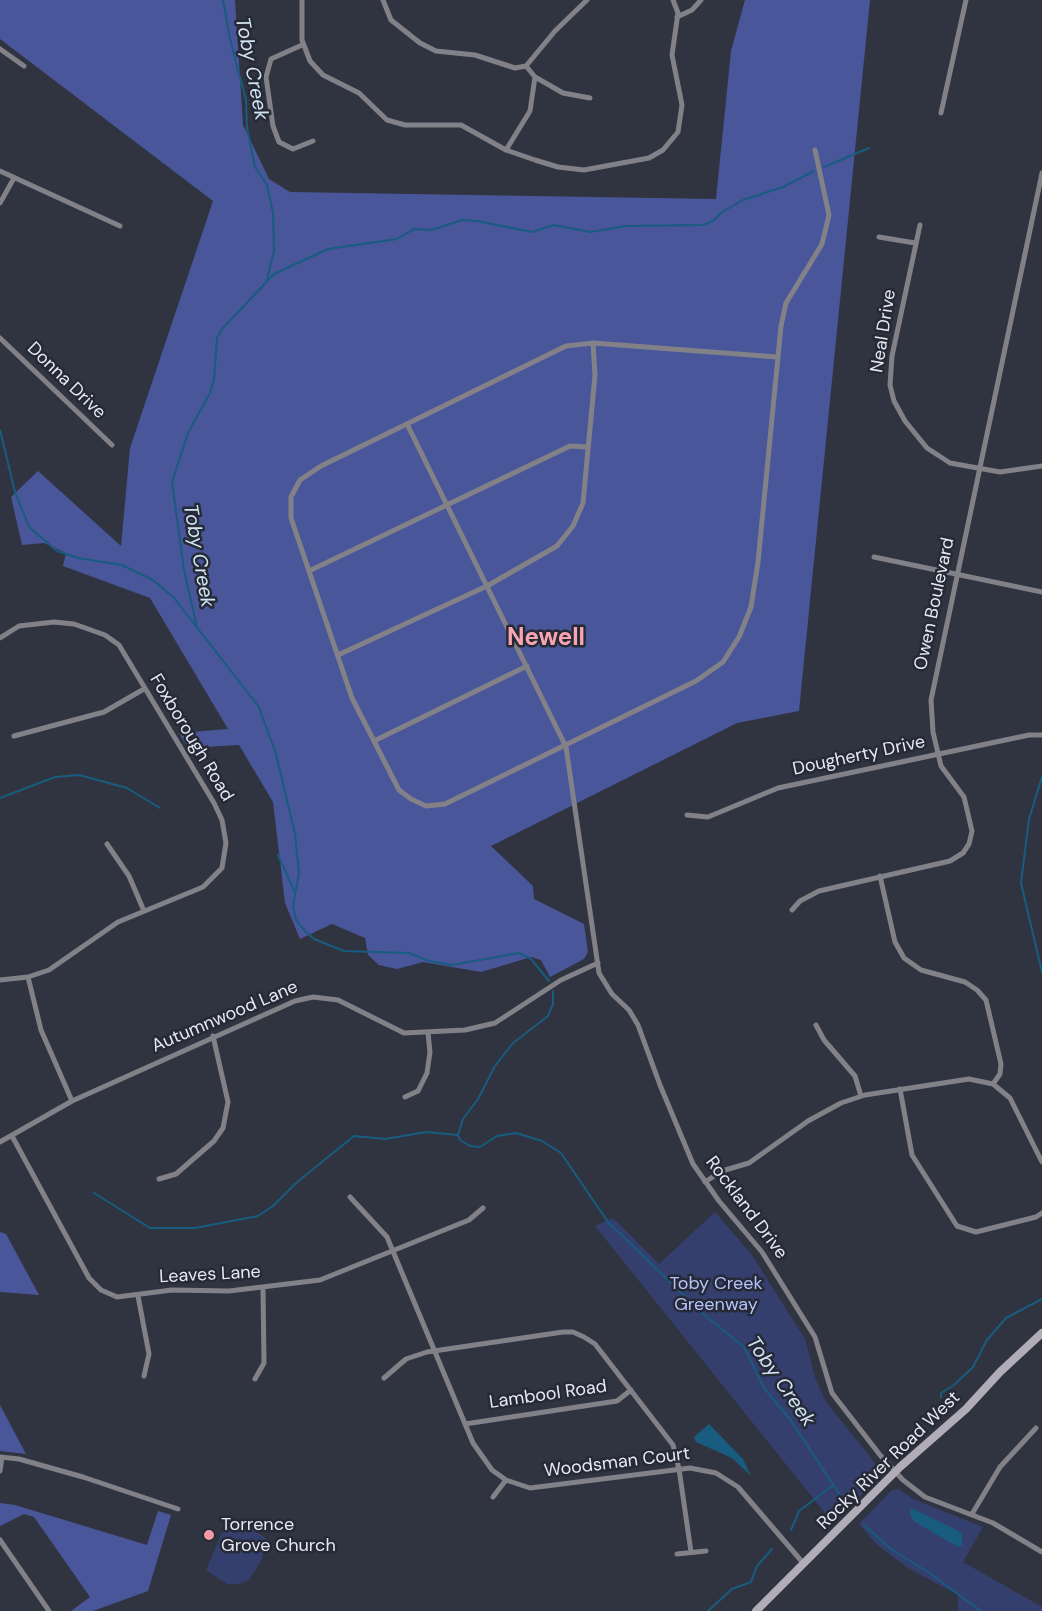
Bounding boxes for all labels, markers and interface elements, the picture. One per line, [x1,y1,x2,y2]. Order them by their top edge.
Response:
water label: Toby Creek [229,15,273,123]
street label: Neal Drive [867,288,901,374]
street label: Donna Drive [22,338,110,424]
water label: Toby Creek [177,502,219,610]
street label: Owen Boulevard [910,536,960,672]
district label: Newell [507,625,585,653]
street label: Foxborough Road [144,670,238,806]
street label: Dougherty Drive [791,731,927,781]
street label: Autumnwood Lane [149,976,301,1058]
street label: Rockland Drive [700,1152,792,1264]
street label: Leaves Lane [159,1262,261,1288]
park label: Toby Creek Greenway [669,1273,763,1316]
water label: Toby Creek [740,1332,820,1432]
street label: Lambool Road [488,1376,608,1414]
street label: Rocky River Road West [813,1387,965,1535]
street label: Woodsman Court [543,1443,691,1483]
place label: Torrence Grove Church [221,1514,336,1556]
marker: Torrence Grove Church [202,1528,216,1542]

